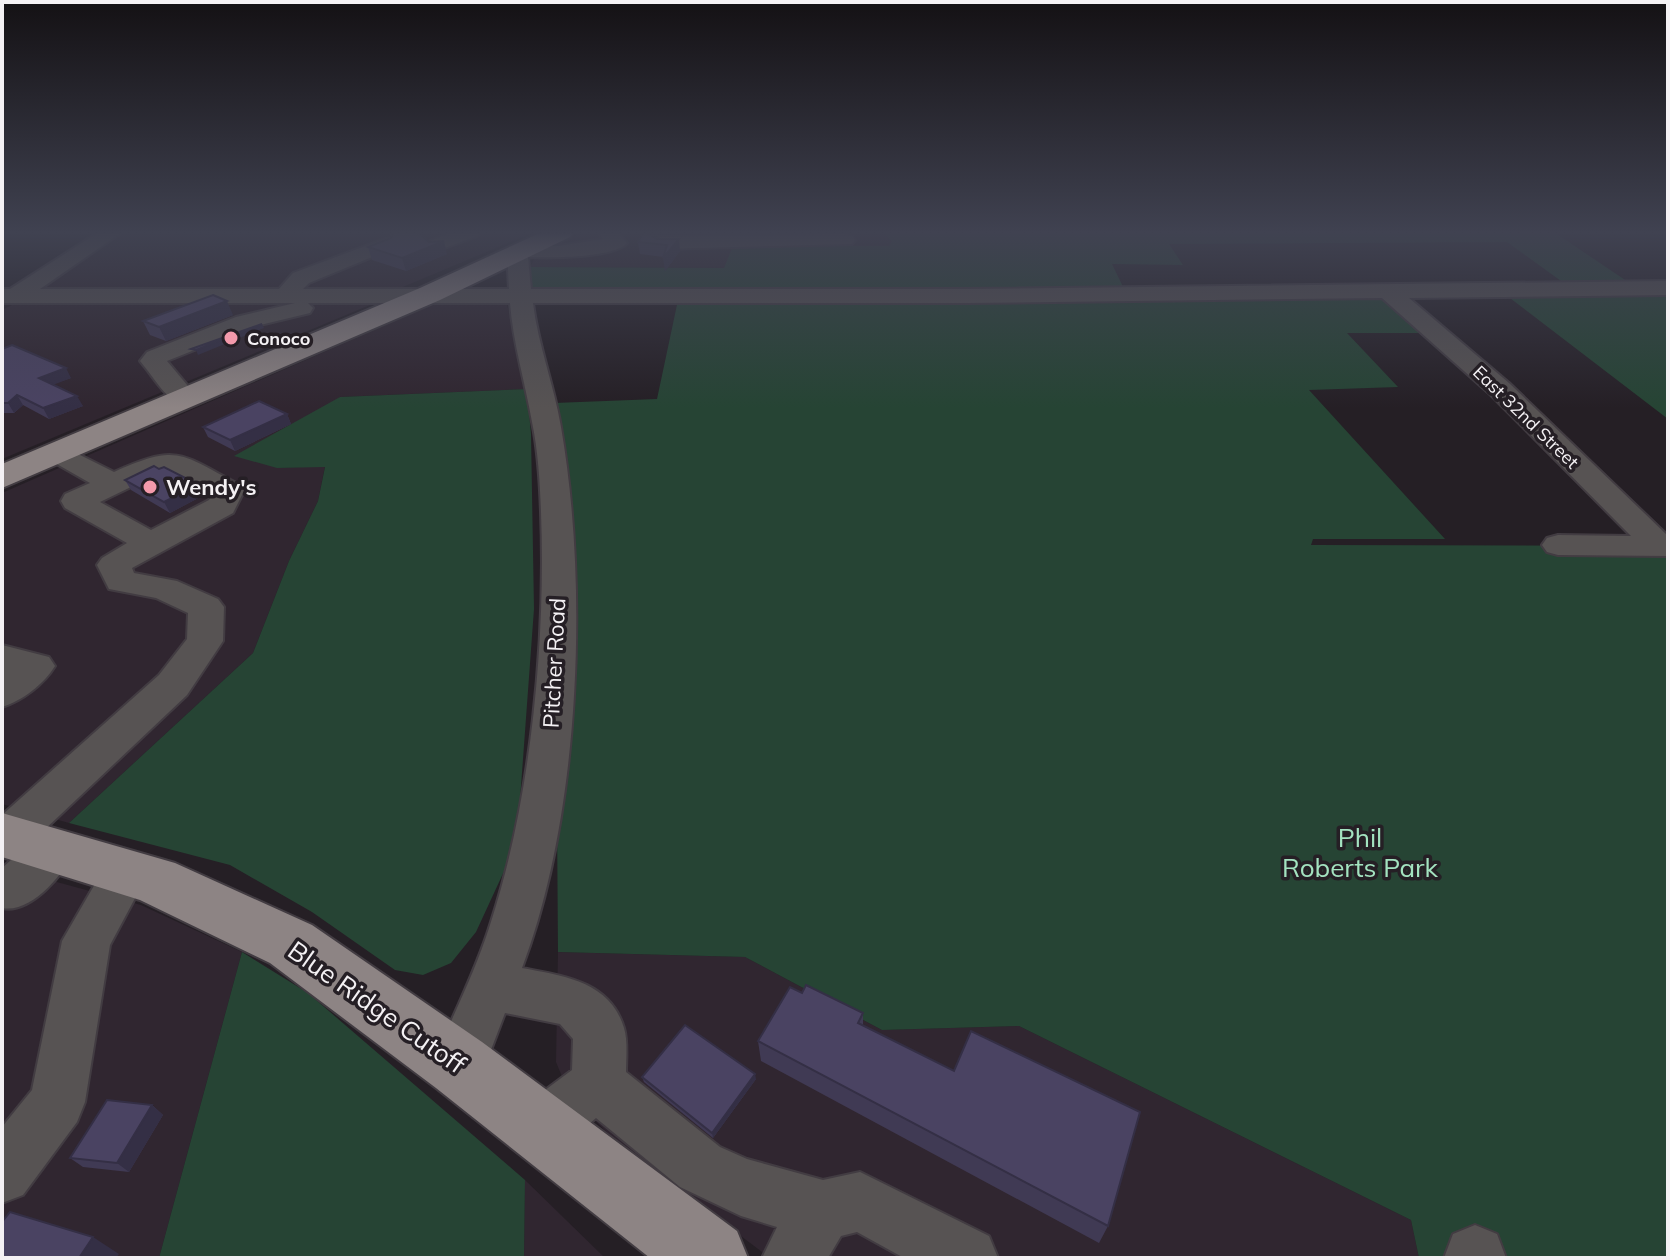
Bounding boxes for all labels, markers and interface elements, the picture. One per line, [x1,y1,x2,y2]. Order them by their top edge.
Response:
place label: Conoco [247,327,310,350]
marker: Conoco [222,329,240,347]
street label: East 32nd Street [1468,361,1584,473]
place label: Wendy's [166,473,257,501]
marker: Wendy's [141,478,159,496]
street label: Pitcher Road [537,597,571,729]
park label: Phil Roberts Park [1282,821,1439,884]
street label: Blue Ridge Cutoff [282,933,473,1081]

